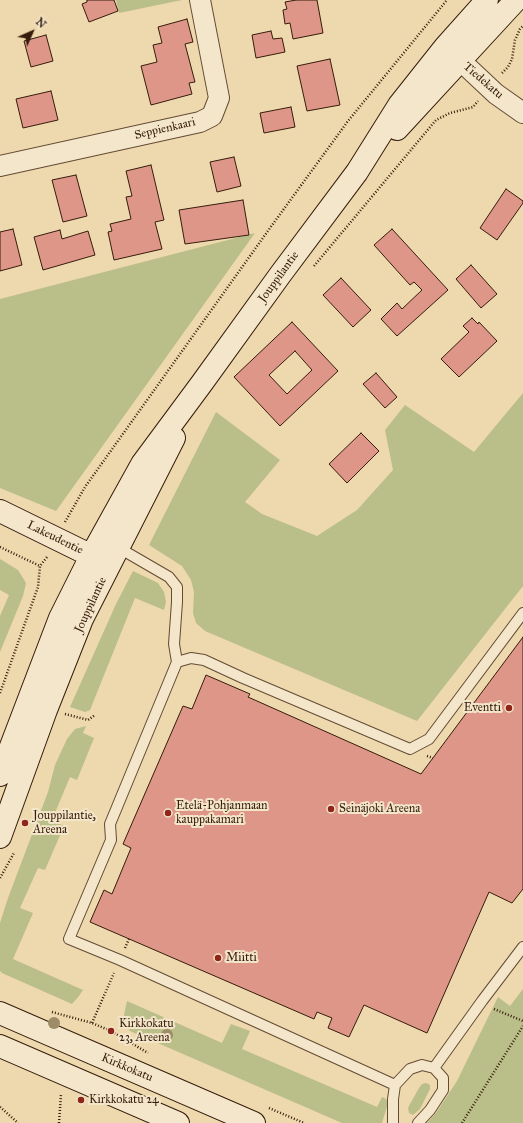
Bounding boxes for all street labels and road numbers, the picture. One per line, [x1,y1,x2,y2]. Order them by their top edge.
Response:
street label: Tiedekatu [460,60,506,102]
street label: Seppienkaari [133,115,197,143]
street label: Jouppilantie [256,249,302,305]
street label: Lakeudentie [25,518,85,558]
street label: Jouppilantie [72,575,110,635]
street label: Kirkkokatu [99,1051,155,1085]

